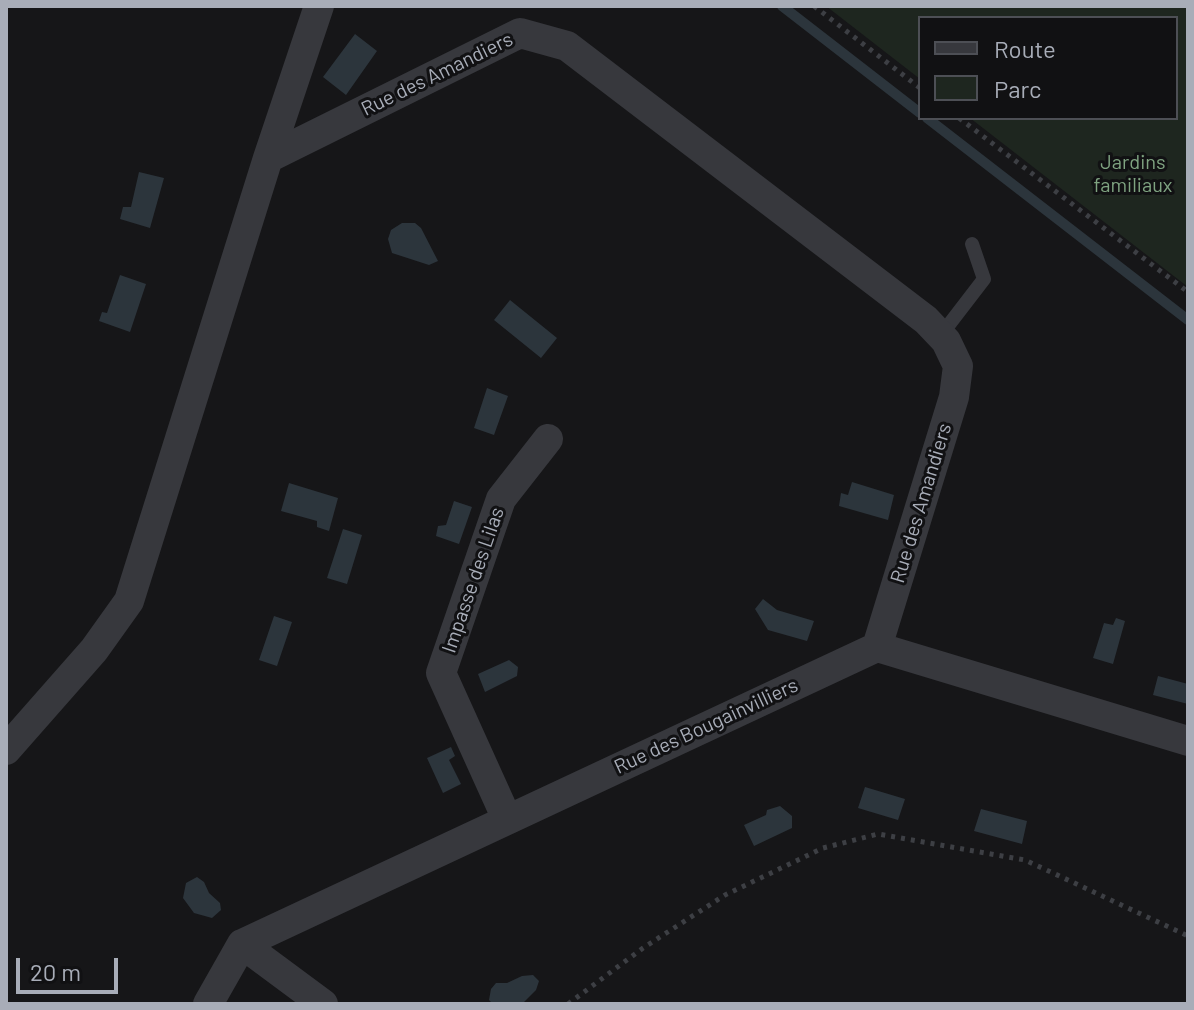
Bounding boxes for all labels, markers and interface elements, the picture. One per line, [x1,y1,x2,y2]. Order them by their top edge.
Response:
legend [918,16,1178,120]
street label: Rue des Amandiers [357,27,517,121]
text: Route [994,34,1056,63]
text: Parc [994,74,1042,103]
park label: Jardins familiaux [1094,150,1172,197]
street label: Rue des Amandiers [885,420,957,586]
street label: Impasse des Lilas [437,504,509,656]
street label: Rue des Bougainvilliers [610,673,802,779]
scale bar [20,942,122,992]
text: 20 m [30,957,81,986]

